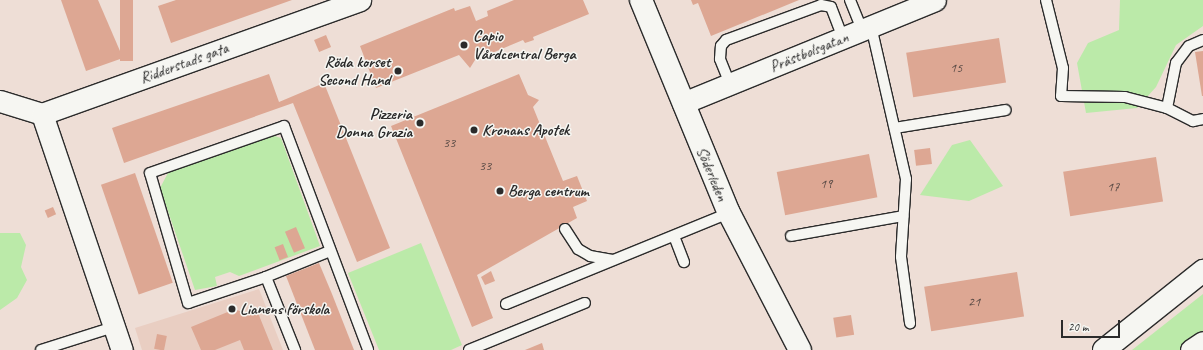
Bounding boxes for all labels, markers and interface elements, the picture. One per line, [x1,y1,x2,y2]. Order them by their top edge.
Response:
place label: Capio Vårdcentral Berga [473,26,575,64]
street label: Prästbolsgatan [767,28,851,76]
street label: Ridderstads gata [137,38,231,88]
marker: Capio Vårdcentral Berga [458,39,470,51]
place label: Röda korset Second Hand [318,52,390,90]
house number: 15 [950,60,962,76]
marker: Röda korset Second Hand [393,66,403,76]
place label: Pizzeria Donna Grazia [336,104,412,142]
marker: Pizzeria Donna Grazia [415,118,425,128]
place label: Kronans Apotek [482,120,569,140]
marker: Kronans Apotek [469,125,479,135]
house number: 33 [443,135,455,151]
street label: Söderleden [692,144,732,204]
house number: 33 [479,158,491,174]
house number: 19 [820,176,832,192]
house number: 17 [1107,179,1119,195]
place label: Berga centrum [508,181,589,201]
marker: Berga centrum [495,186,505,196]
house number: 21 [968,294,980,310]
place label: Lianens förskola [240,299,329,319]
marker: Lianens förskola [227,304,237,314]
scale bar [1063,312,1122,338]
text: 20 m [1068,319,1088,335]

